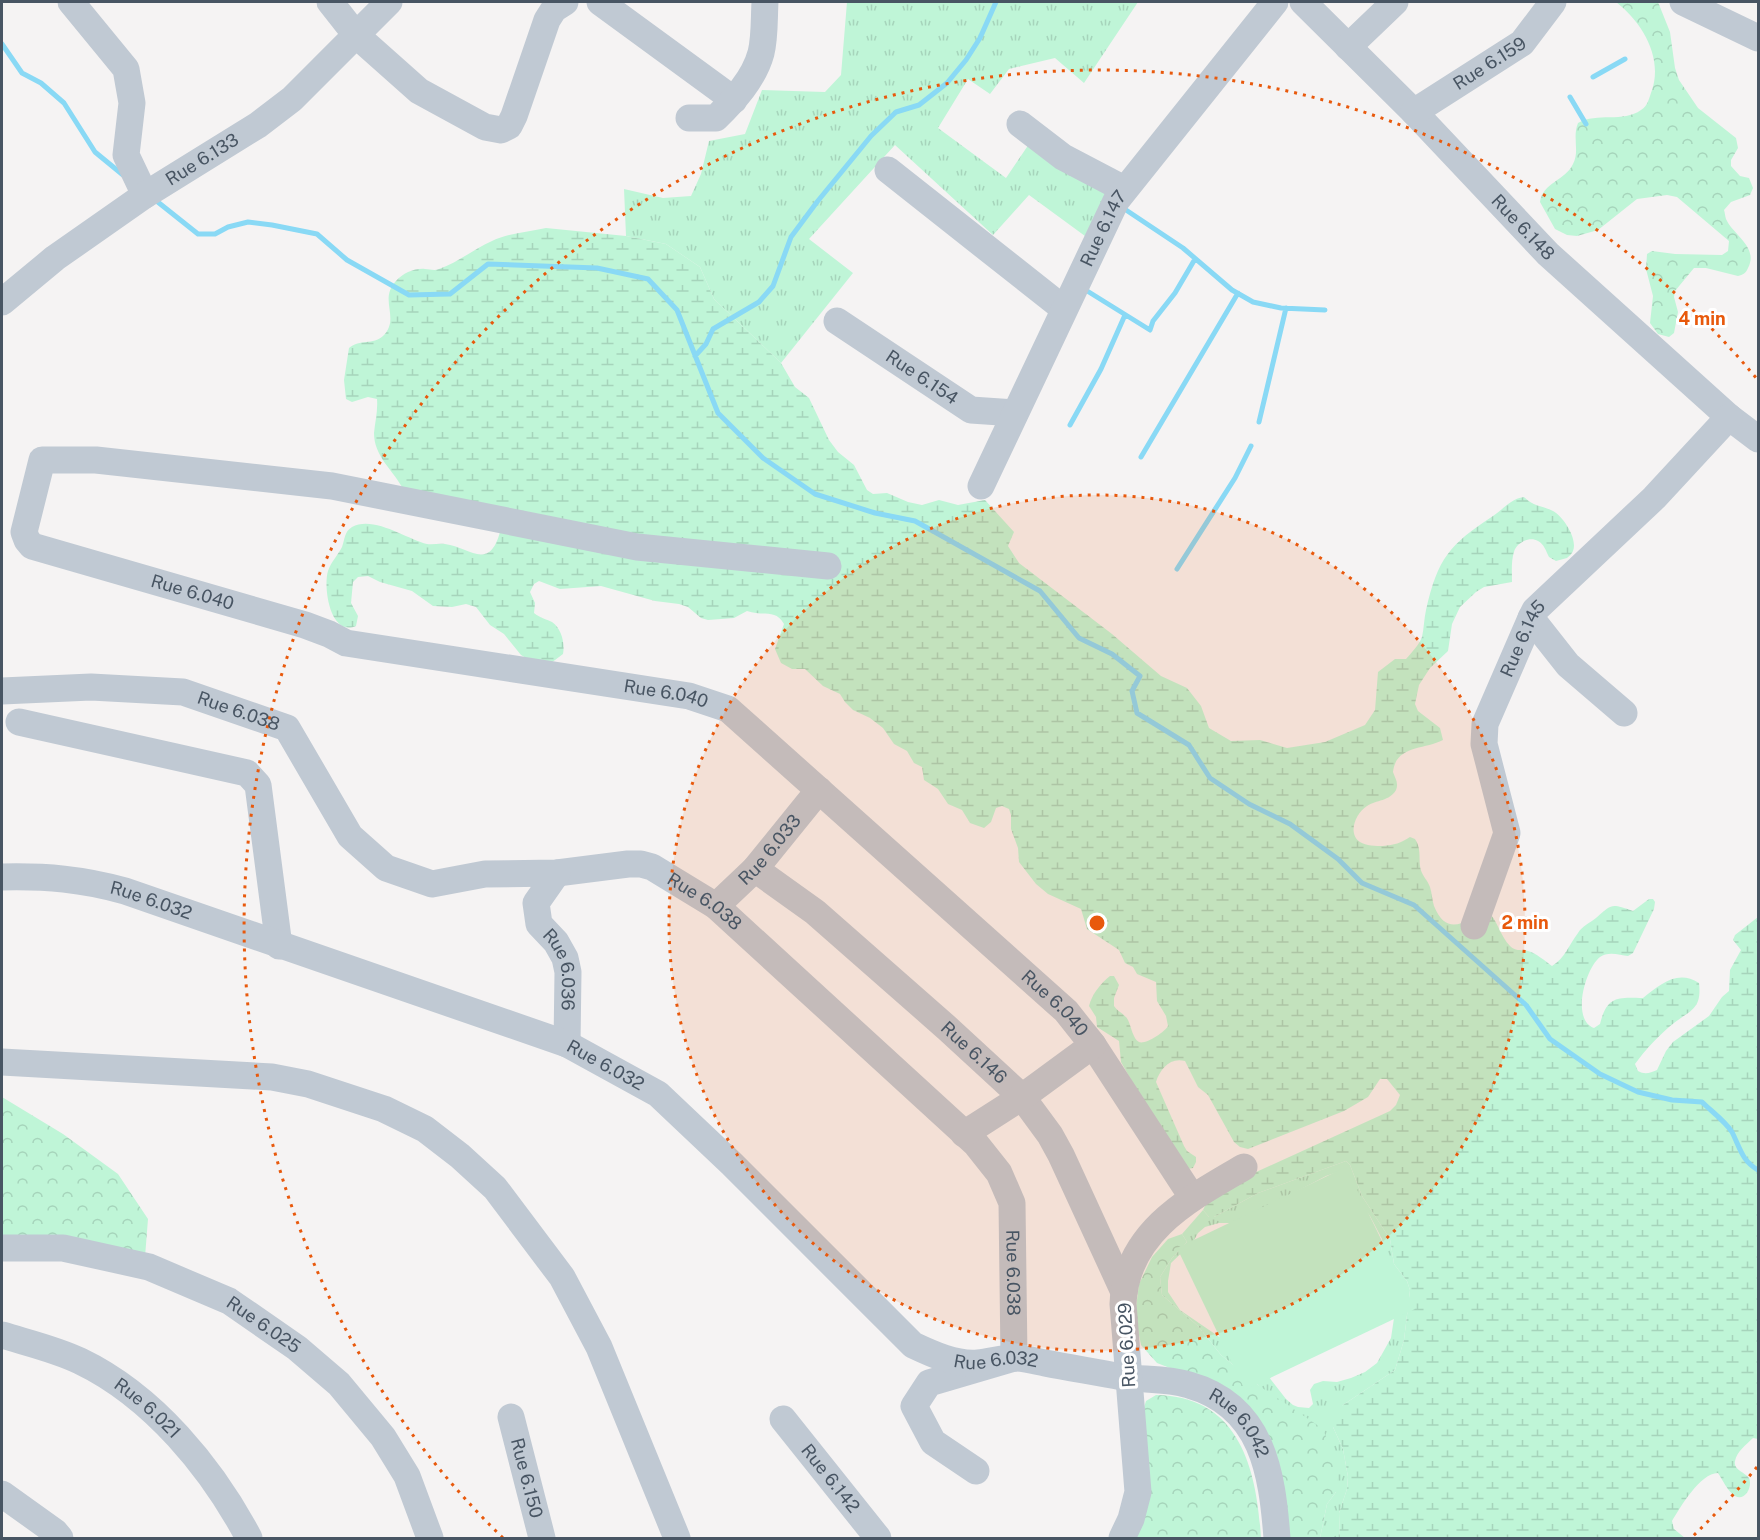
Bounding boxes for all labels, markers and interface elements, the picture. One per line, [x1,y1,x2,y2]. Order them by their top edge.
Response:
street label: Rue 6.159 [1449,32,1530,94]
street label: Rue 6.133 [161,129,242,190]
street label: Rue 6.147 [1076,186,1130,270]
street label: Rue 6.148 [1487,190,1559,264]
text: 4 min [1678,308,1726,329]
street label: Rue 6.154 [882,345,962,409]
street label: Rue 6.040 [149,570,237,614]
street label: Rue 6.145 [1496,595,1549,680]
street label: Rue 6.040 [622,675,711,712]
street label: Rue 6.038 [195,687,283,735]
street label: Rue 6.033 [734,810,805,889]
street label: Rue 6.038 [664,868,746,934]
street label: Rue 6.032 [108,877,195,923]
text: 2 min [1501,912,1549,933]
centre of rings [1087,913,1107,933]
street label: Rue 6.036 [539,924,579,1011]
street label: Rue 6.040 [1017,965,1093,1040]
street label: Rue 6.146 [937,1017,1011,1088]
street label: Rue 6.032 [563,1035,648,1094]
street label: Rue 6.038 [1002,1230,1024,1316]
street label: Rue 6.025 [223,1292,305,1357]
street label: Rue 6.029 [1114,1302,1139,1388]
street label: Rue 6.032 [952,1347,1040,1373]
street label: Rue 6.021 [110,1373,185,1442]
street label: Rue 6.042 [1205,1383,1274,1460]
street label: Rue 6.150 [507,1436,547,1520]
street label: Rue 6.142 [797,1440,864,1517]

